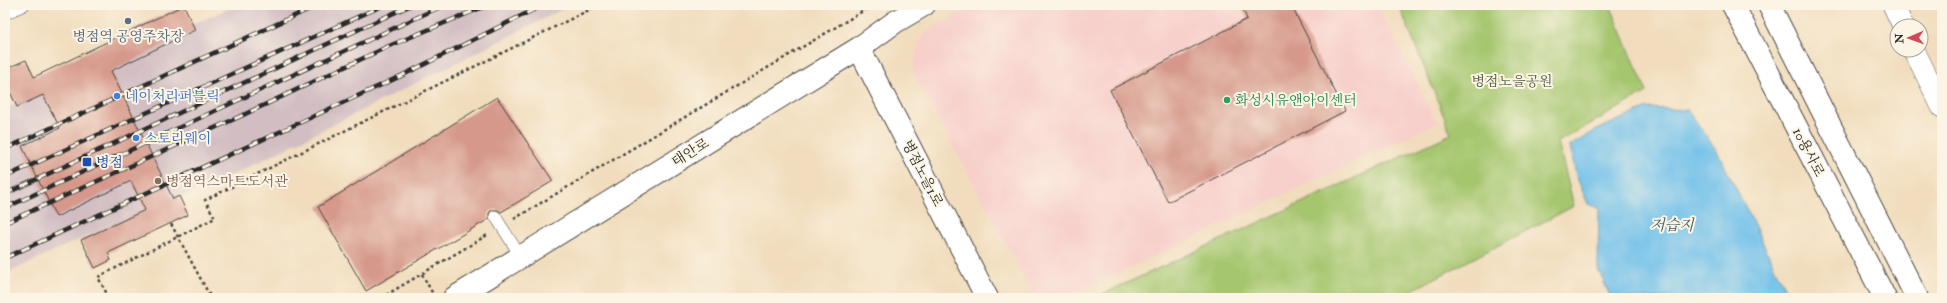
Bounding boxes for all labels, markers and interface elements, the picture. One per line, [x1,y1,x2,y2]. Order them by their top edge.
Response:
marker: 병점역 공영주차장 [123,16,133,26]
north arrow [1889,18,1929,58]
place label: 병점역 공영주차장 [72,28,184,45]
text: N [1893,32,1906,44]
park label: 병점노을공원 [1471,73,1553,90]
place label: 네이처리퍼블릭 [125,88,220,105]
marker: 네이처리퍼블릭 [112,91,122,101]
place label: 화성시유앤아이센터 [1235,92,1357,109]
marker: 화성시유앤아이센터 [1222,95,1232,105]
street label: 10용사로 [1789,125,1828,180]
place label: 스토리웨이 [144,130,212,147]
marker: 스토리웨이 [131,133,141,143]
street label: 태안로 [669,134,712,170]
street label: 병점노을1로 [898,137,947,210]
place label: 병점 [96,154,123,171]
marker: 병점 [81,156,93,168]
place label: 병점역스마트도서관 [166,173,288,190]
marker: 병점역스마트도서관 [153,176,163,186]
water label: 저습지 [1650,216,1695,235]

